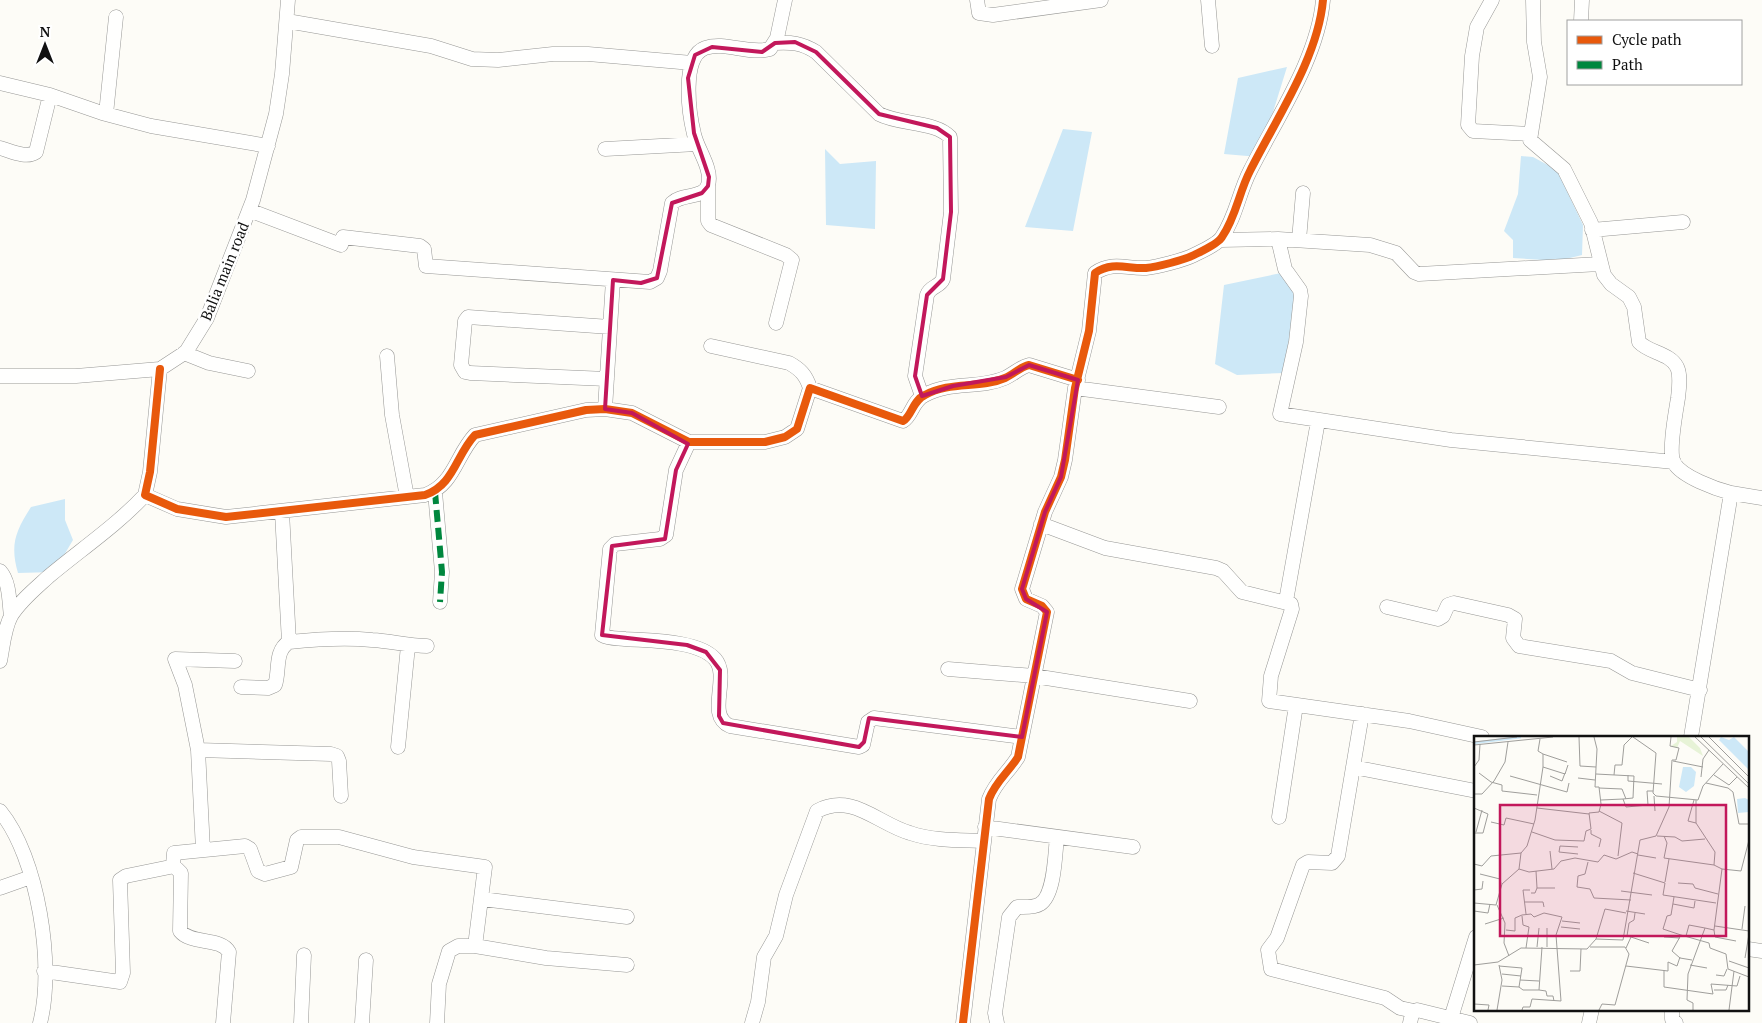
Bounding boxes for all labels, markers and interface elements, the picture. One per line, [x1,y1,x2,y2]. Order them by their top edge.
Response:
north arrow [20,20,70,70]
legend [1567,20,1742,85]
text: N [40,22,51,41]
text: Cycle path [1612,29,1682,49]
text: Path [1612,54,1643,74]
street label: Balia main road [195,219,253,323]
inset map [1474,736,1750,1010]

